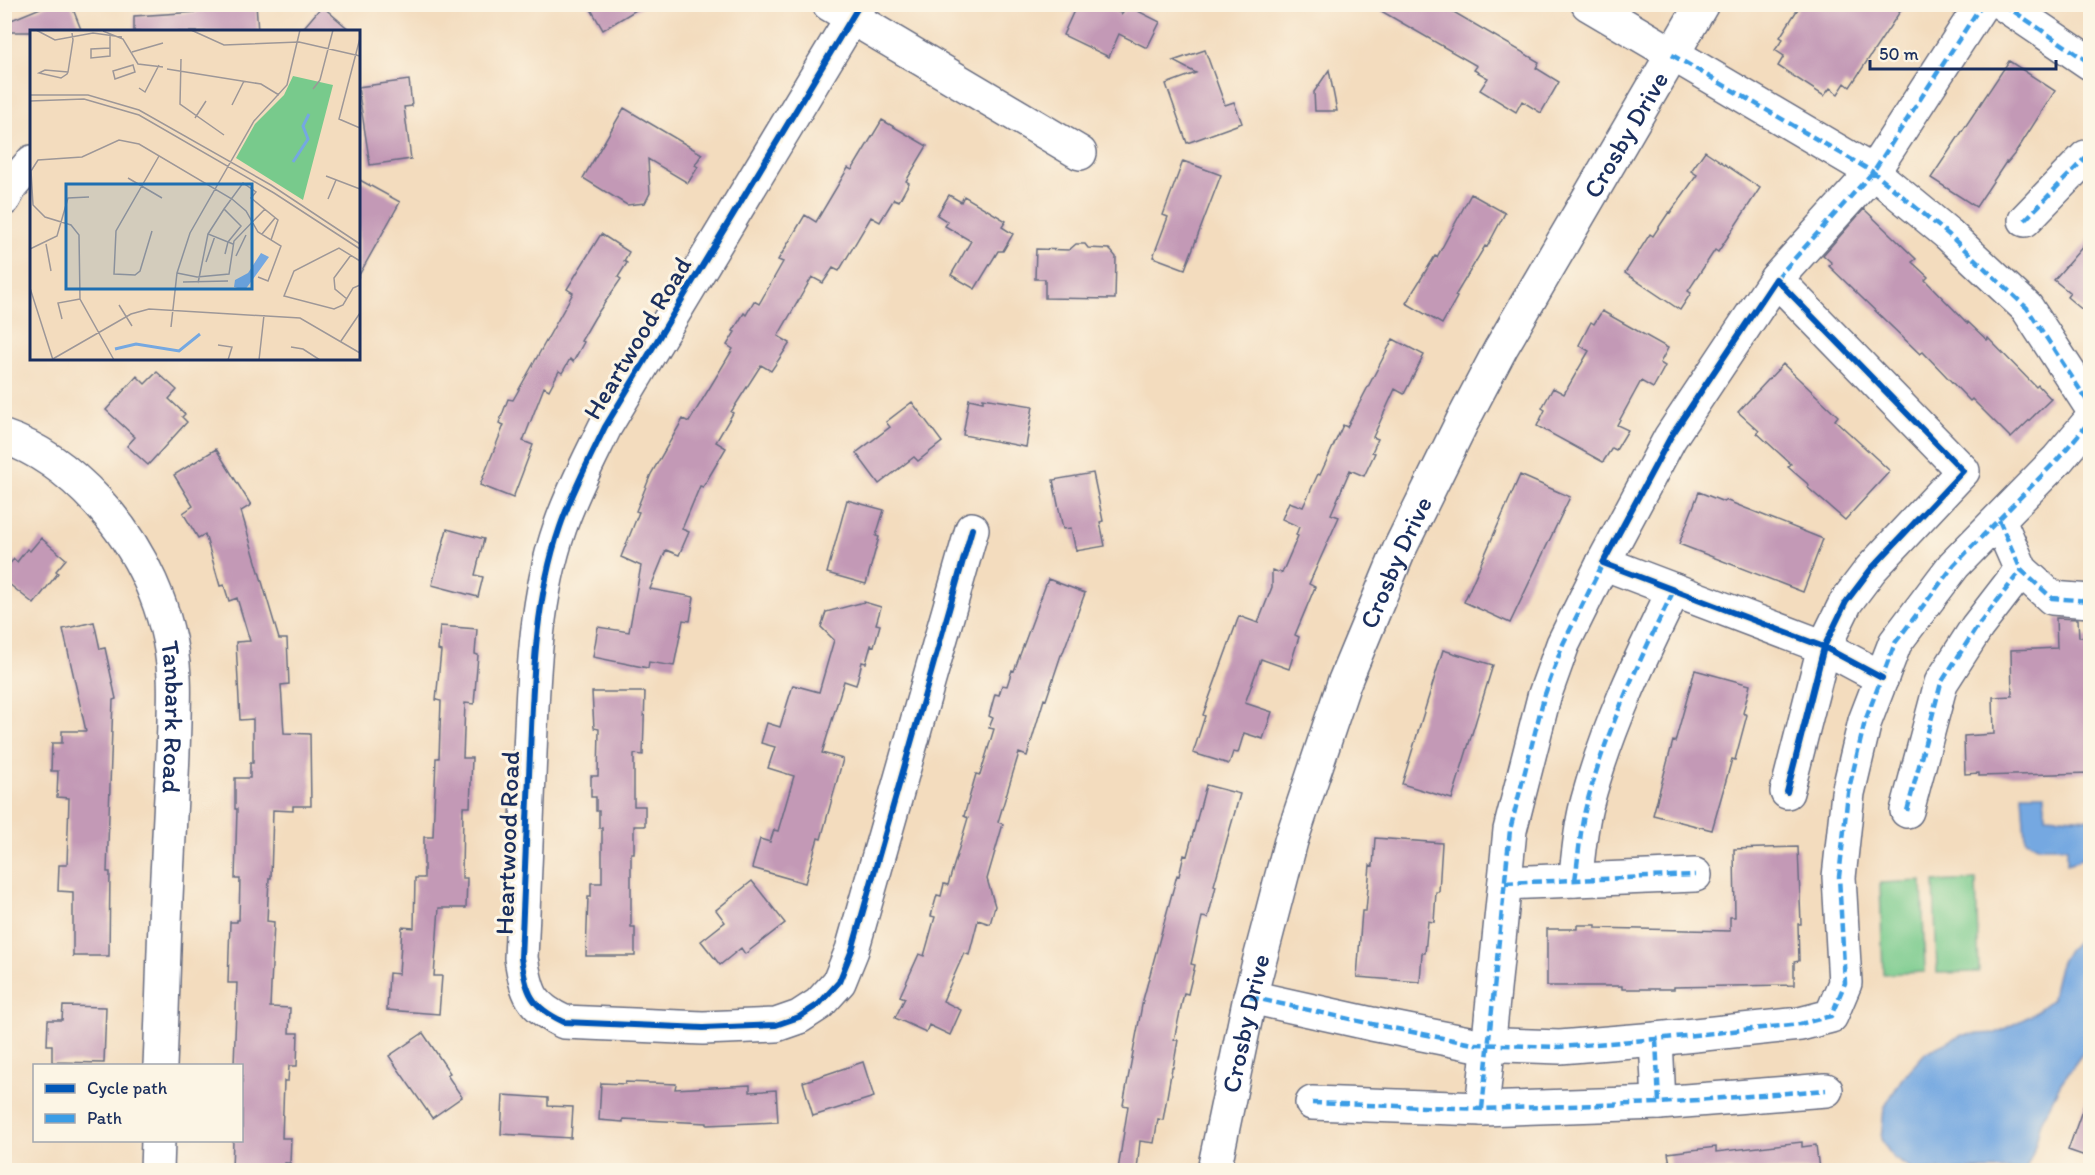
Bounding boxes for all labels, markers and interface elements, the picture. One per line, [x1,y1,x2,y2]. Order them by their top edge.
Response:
inset map [30,30,360,360]
scale bar [1870,33,2056,71]
text: 50 m [1879,43,1919,65]
street label: Crosby Drive [1576,65,1675,204]
street label: Heartwood Road [576,251,698,425]
street label: Crosby Drive [1352,491,1439,633]
street label: Tanbark Road [154,638,190,794]
street label: Heartwood Road [488,750,526,935]
street label: Crosby Drive [1214,950,1277,1096]
legend [33,1064,243,1142]
text: Cycle path [87,1077,168,1099]
text: Path [87,1107,122,1129]

